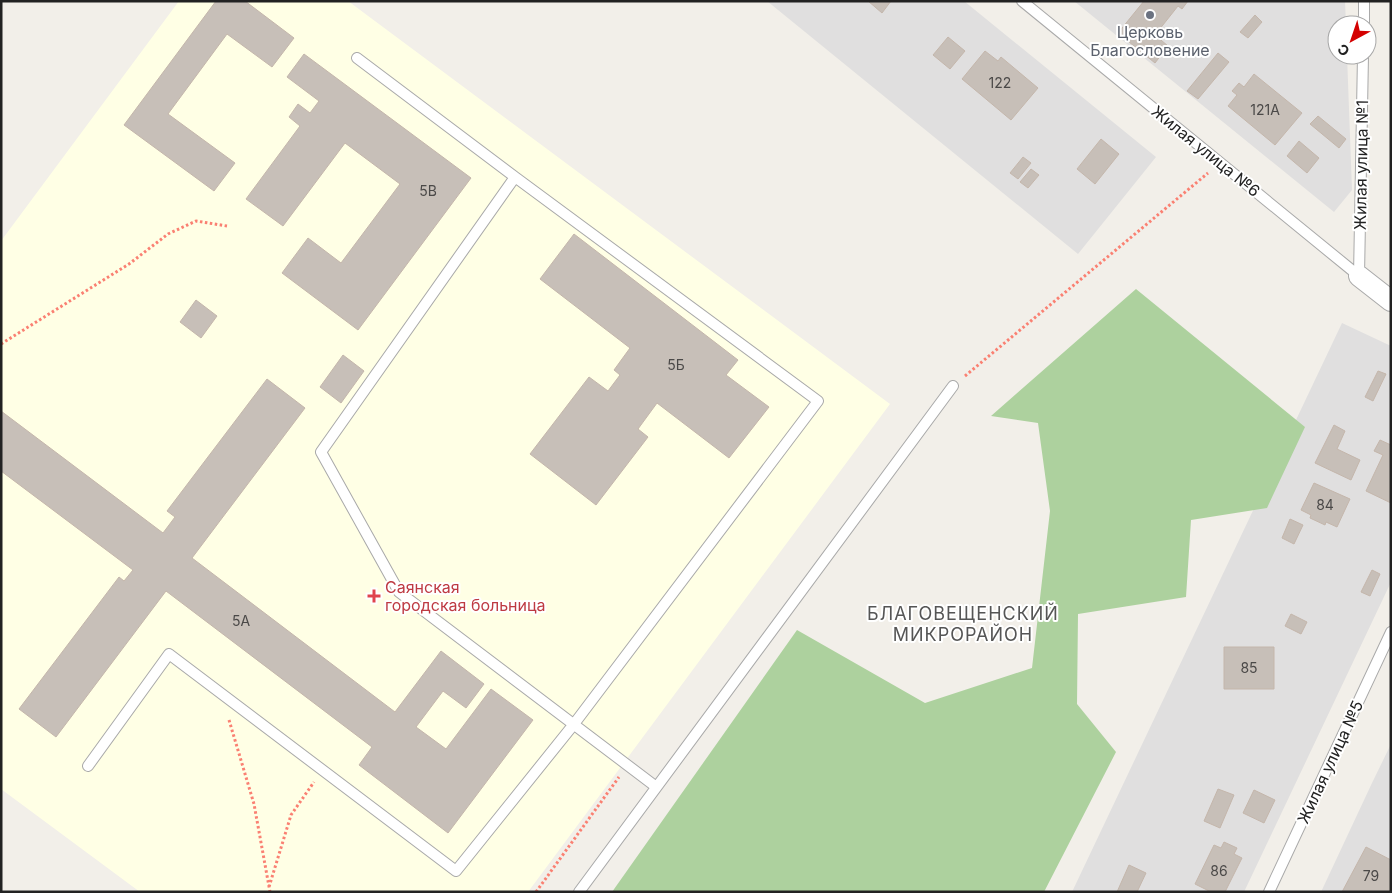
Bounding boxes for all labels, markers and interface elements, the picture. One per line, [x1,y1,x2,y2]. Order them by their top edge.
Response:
marker: Церковь Благословение [1144,9,1156,21]
north arrow [1327,15,1377,65]
place label: Церковь Благословение [1090,22,1210,60]
text: С [1334,41,1353,60]
house number: 122 [989,74,1011,91]
street label: Жилая улица №1 [1350,100,1372,230]
street label: Жилая улица №6 [1148,101,1264,201]
house number: 121А [1250,101,1280,118]
house number: 5В [419,182,437,199]
house number: 5Б [667,356,685,373]
house number: 84 [1316,496,1334,513]
place label: Саянская городская больница [385,577,546,615]
marker: Саянская городская больница [367,589,381,603]
district label: БЛАГОВЕЩЕНСКИЙ МИКРОРАЙОН [867,602,1059,645]
house number: 5А [232,612,250,629]
house number: 85 [1240,659,1258,676]
street label: Жилая улица №5 [1293,697,1367,827]
house number: 86 [1210,862,1228,879]
house number: 79 [1363,867,1379,884]

